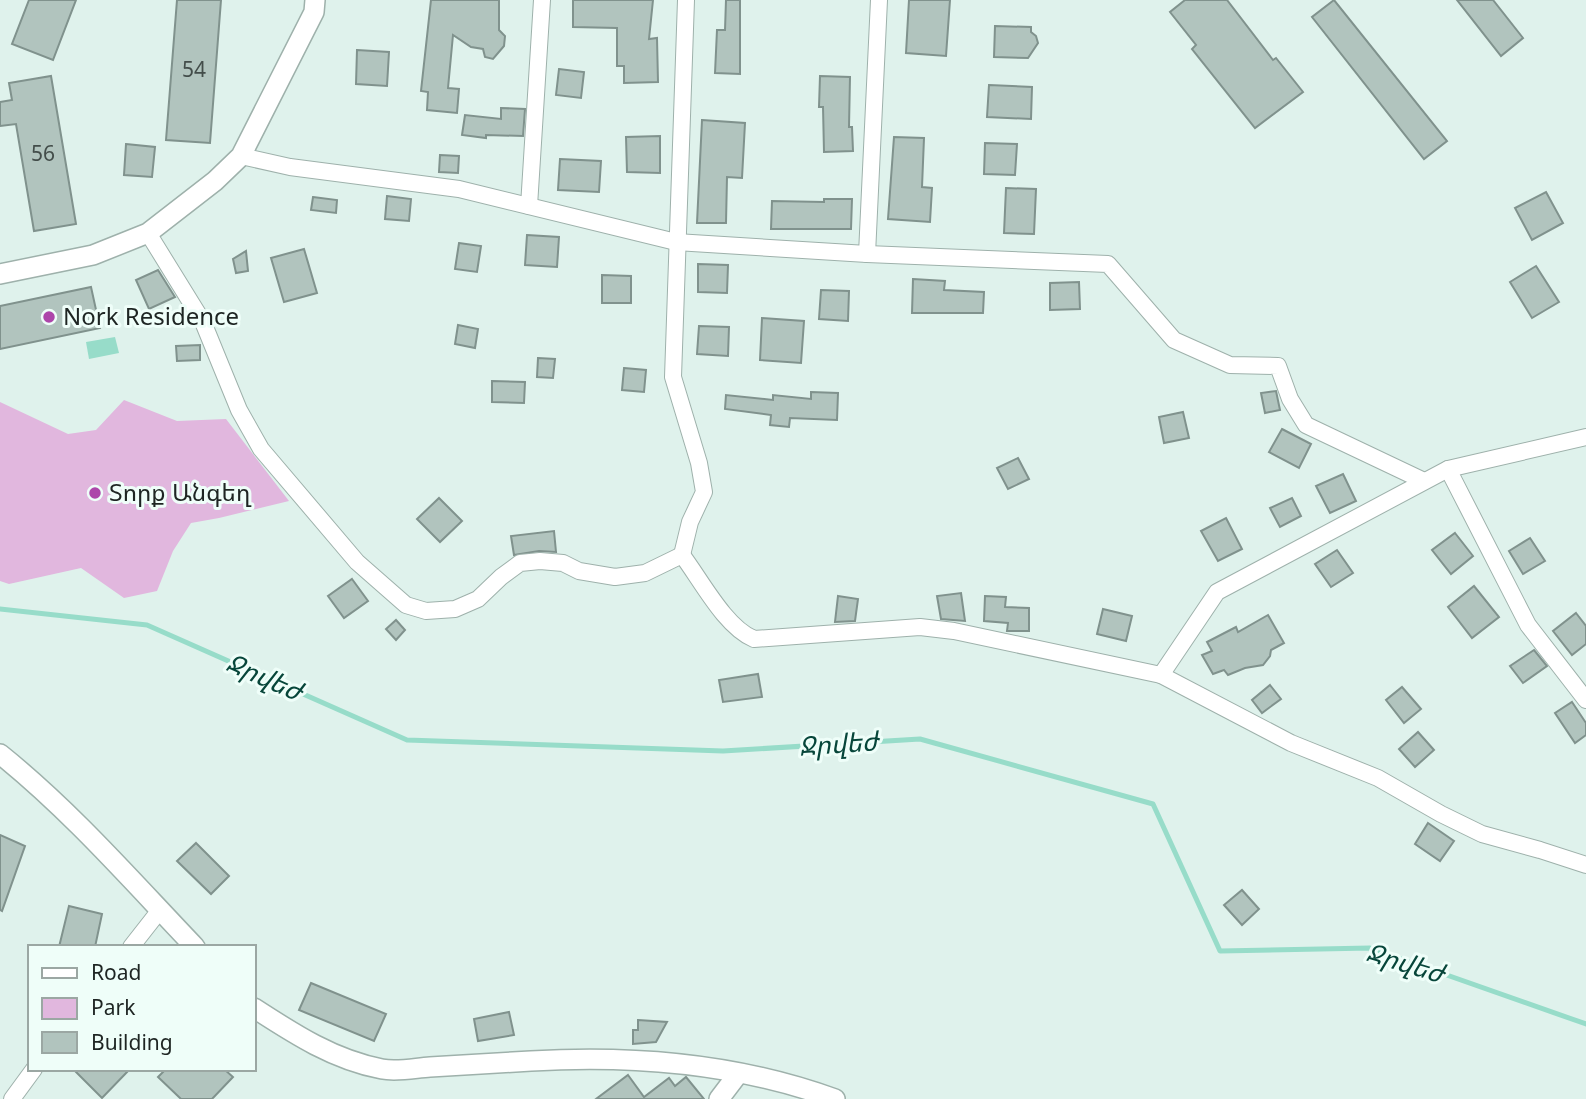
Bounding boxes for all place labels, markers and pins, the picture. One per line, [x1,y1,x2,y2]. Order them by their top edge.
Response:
place label: Nork Residence [63,299,239,332]
marker: Nork Residence [41,309,57,325]
place label: Տորք Անգեղ [109,475,252,508]
marker: Տորք Անգեղ [87,485,103,501]

